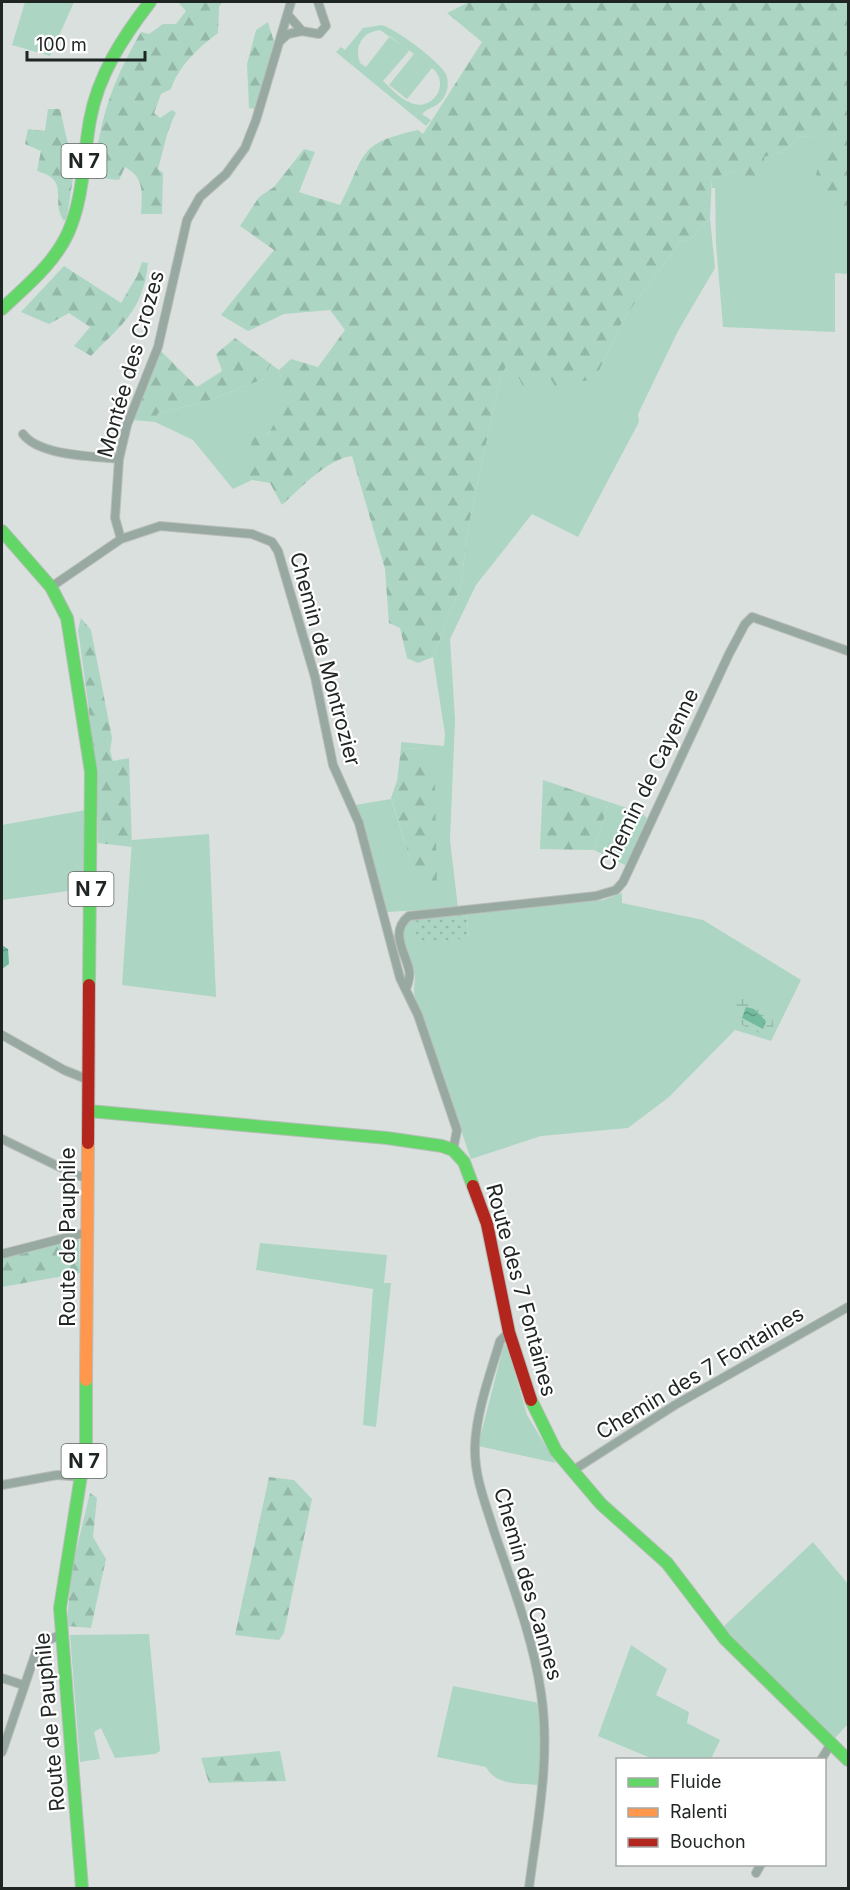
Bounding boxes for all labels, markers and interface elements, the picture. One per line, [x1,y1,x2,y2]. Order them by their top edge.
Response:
scale bar [27,24,146,62]
text: 100 m [36,34,87,55]
road number: N 7 [62,144,106,178]
street label: Montée des Crozes [92,268,169,460]
street label: Chemin de Montrozier [285,549,366,769]
street label: Chemin de Cayenne [593,684,704,875]
road number: N 7 [68,872,113,906]
street label: Route de Pauphile [55,1147,80,1327]
street label: Route des 7 Fontaines [481,1181,562,1399]
street label: Chemin des 7 Fontaines [591,1301,808,1445]
road number: N 7 [62,1444,106,1478]
street label: Chemin des Cannes [489,1485,568,1683]
street label: Route de Pauphile [29,1632,70,1812]
legend [616,1758,826,1866]
text: Fluide [670,1771,722,1792]
text: Ralenti [670,1801,727,1822]
text: Bouchon [670,1831,746,1852]

